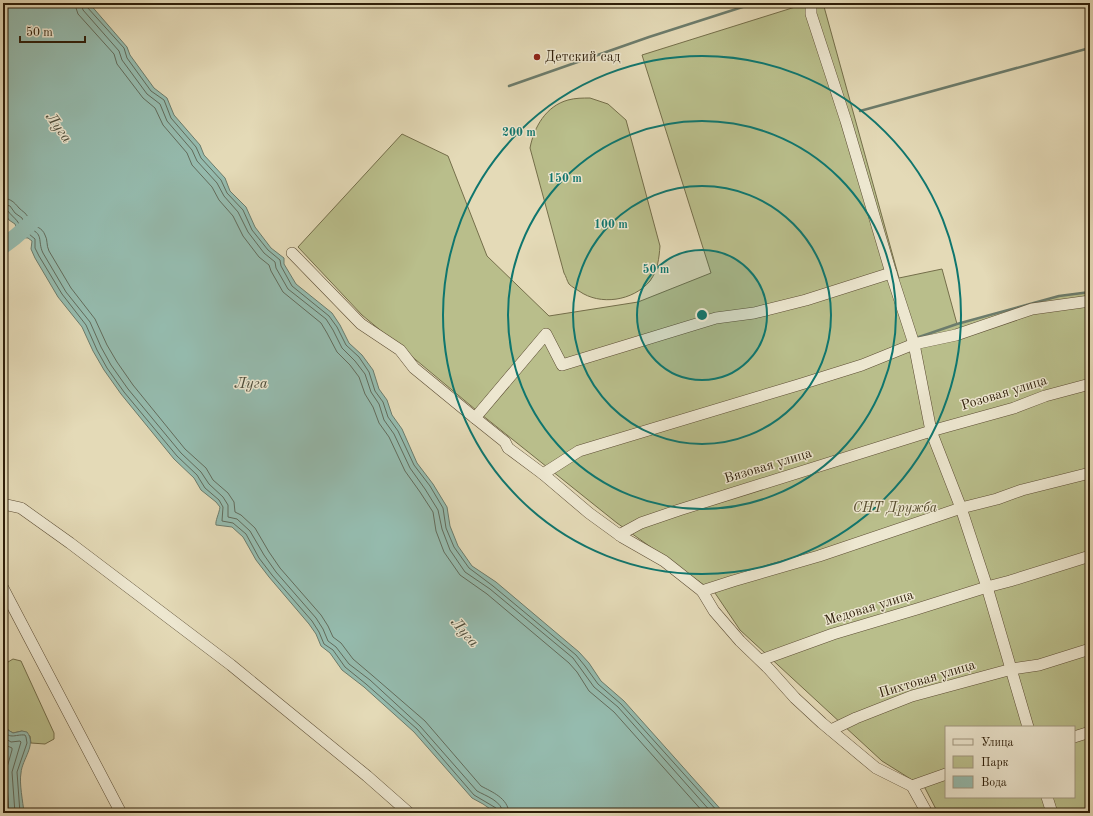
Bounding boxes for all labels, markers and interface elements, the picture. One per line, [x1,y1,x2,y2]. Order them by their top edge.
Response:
scale bar [20,18,85,44]
text: 50 m [26,26,53,39]
place label: Детский сад [545,50,621,64]
marker: Детский сад [532,52,542,62]
water label: Луга [42,110,74,146]
text: 200 m [502,127,536,139]
text: 150 m [548,172,582,185]
text: 100 m [594,219,628,231]
text: 50 m [643,263,670,276]
centre of rings [695,308,709,322]
street label: Розовая улица [959,373,1049,413]
water label: Луга [234,377,268,392]
street label: Вязовая улица [723,446,813,486]
park label: СНТ Дружба [853,500,938,516]
street label: Медовая улица [823,588,915,628]
water label: Луга [447,615,481,651]
street label: Пихтовая улица [877,658,977,700]
legend [945,726,1075,798]
text: Улица [981,737,1014,749]
text: Парк [981,757,1009,769]
text: Вода [981,777,1007,789]

